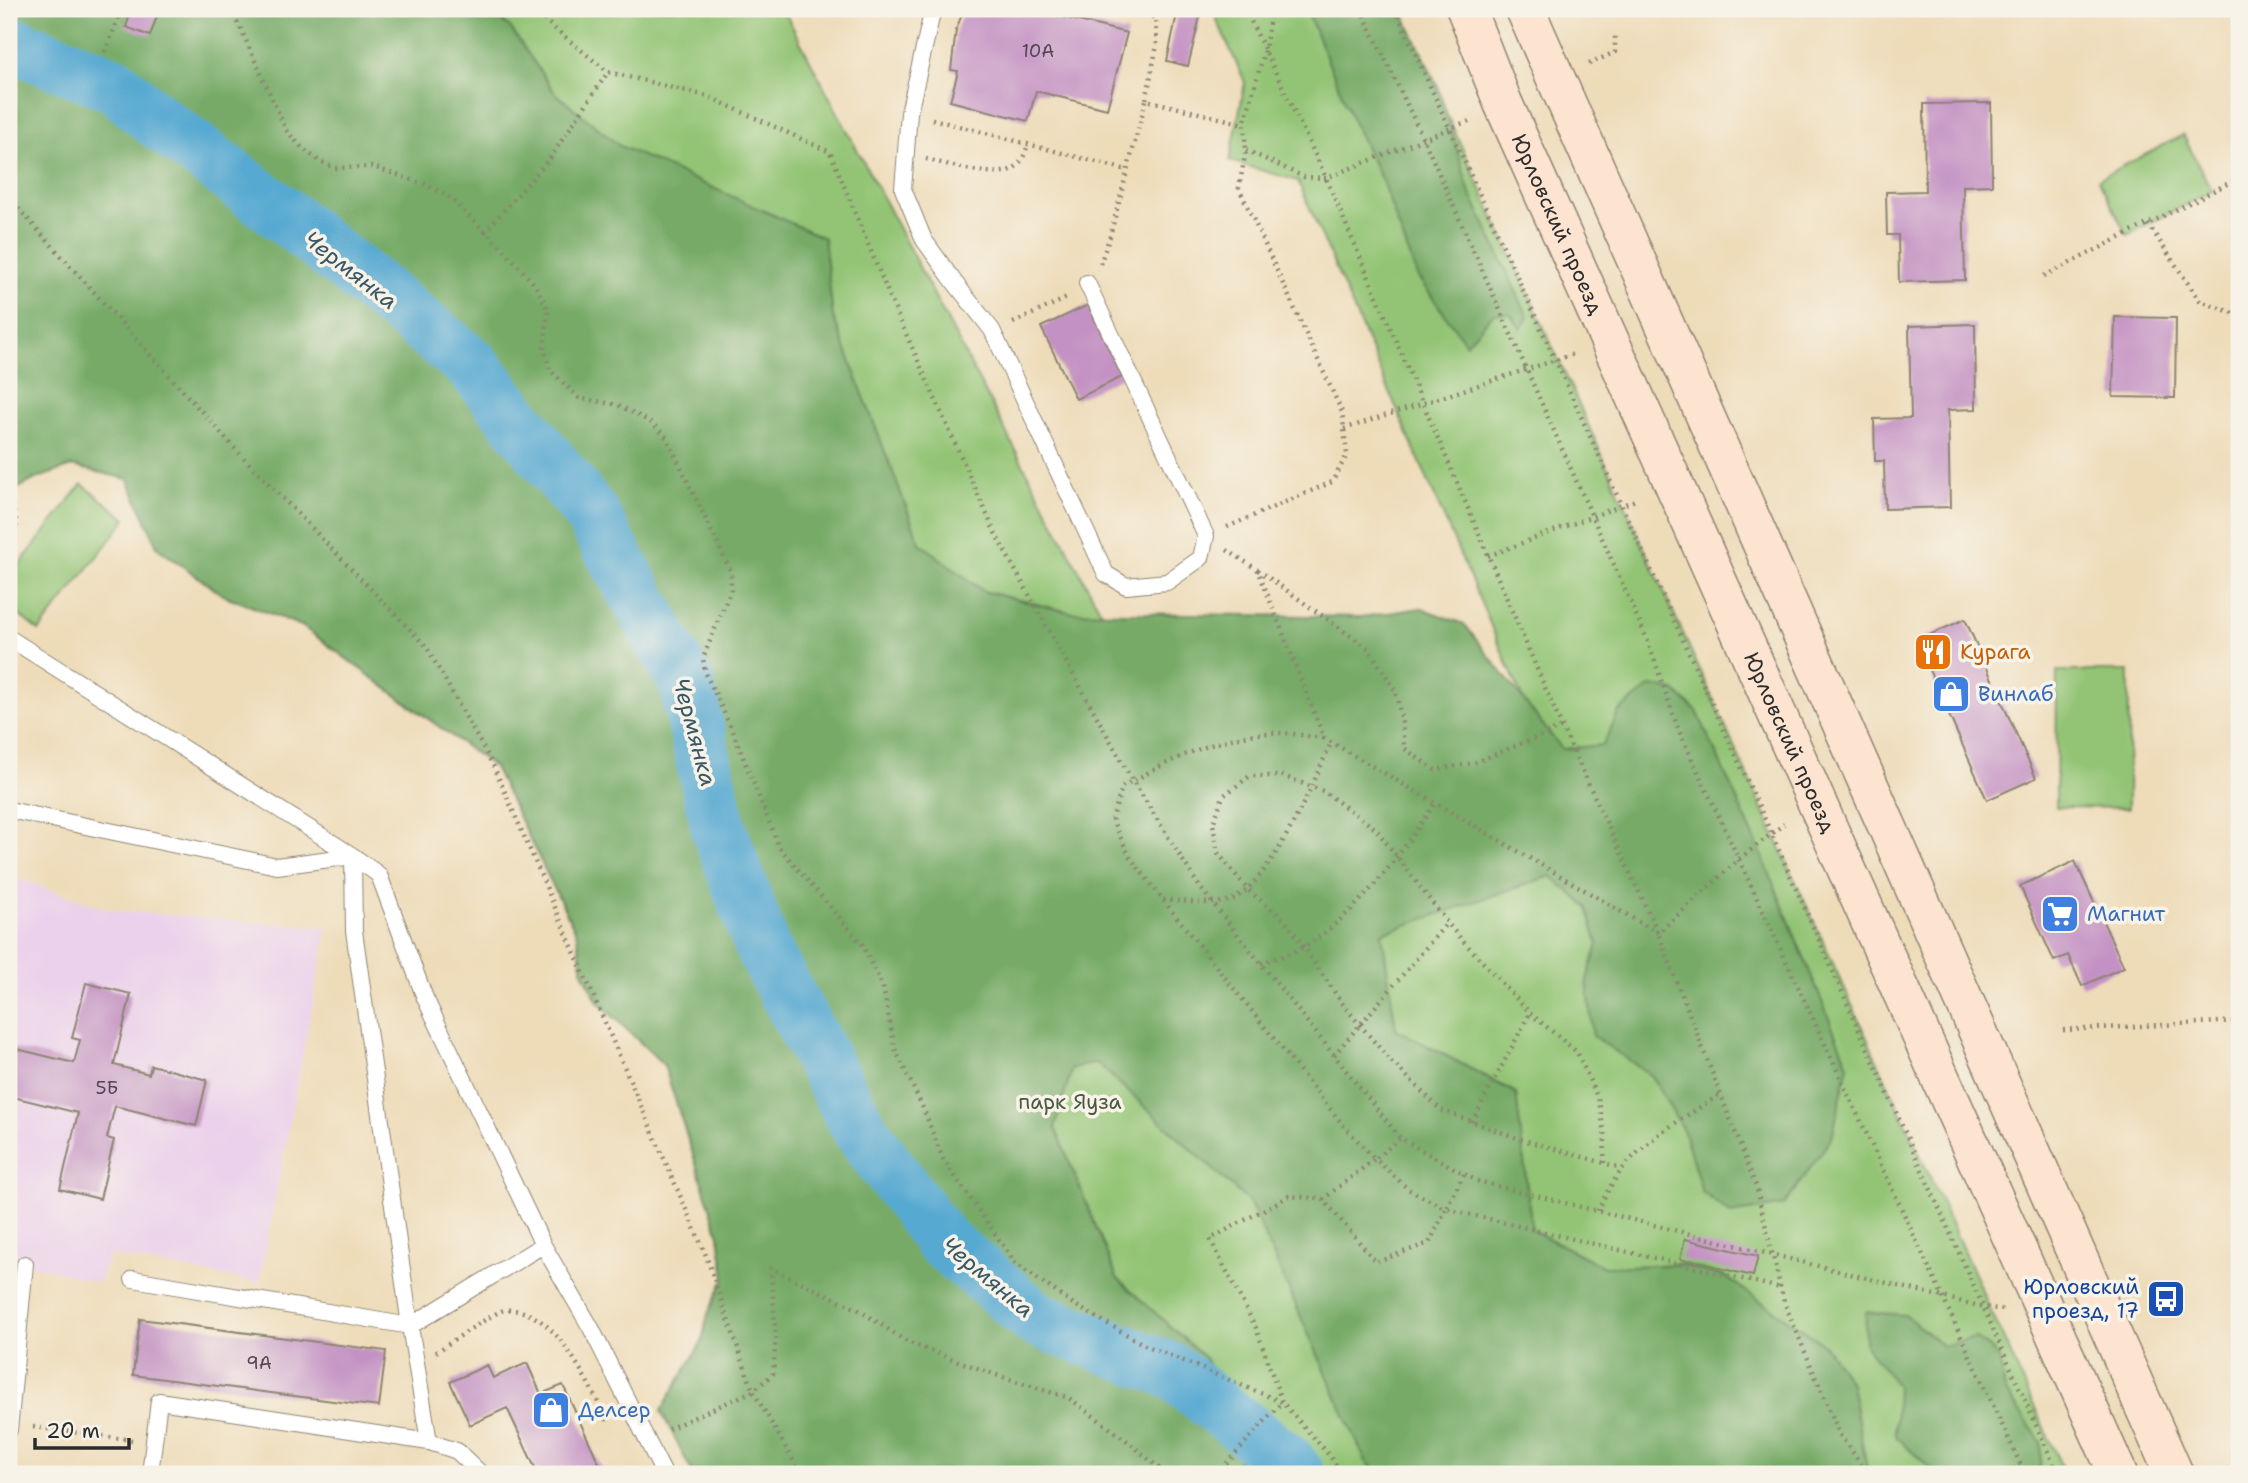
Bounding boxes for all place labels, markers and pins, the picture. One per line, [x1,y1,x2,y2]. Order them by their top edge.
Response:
restaurant icon: Курага [1912,631,1954,673]
place label: Курага [1960,638,2031,666]
shop icon: Винлаб [1930,673,1972,715]
place label: Винлаб [1978,680,2053,708]
supermarket icon: Магнит [2039,893,2081,935]
place label: Магнит [2087,900,2166,928]
place label: Юрловский проезд, 17 [2023,1273,2139,1325]
bus stop icon: Юрловский проезд, 17 [2145,1278,2187,1320]
shop icon: Делсер [530,1389,572,1431]
place label: Делсер [578,1396,651,1424]

